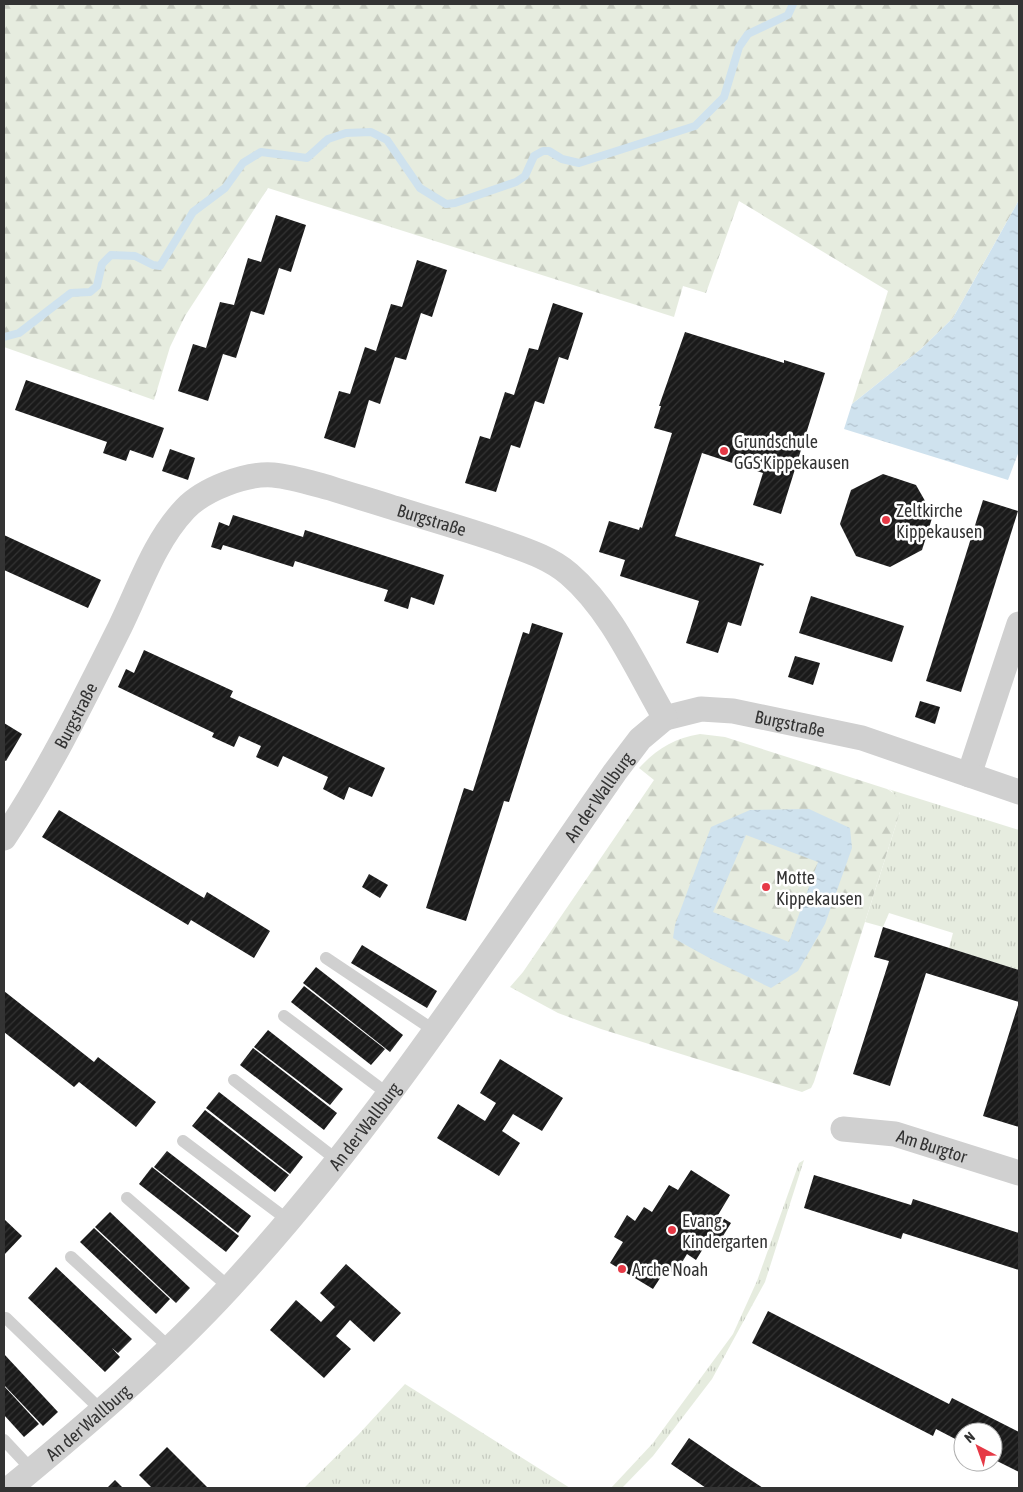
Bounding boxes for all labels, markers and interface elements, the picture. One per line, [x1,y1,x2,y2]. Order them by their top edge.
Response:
place label: Grundschule GGS Kippekausen [734,431,850,473]
marker: Grundschule GGS Kippekausen [718,445,730,457]
street label: Burgstraße [395,499,469,540]
place label: Zeltkirche Kippekausen [896,500,982,542]
marker: Zeltkirche Kippekausen [880,514,892,526]
street label: Burgstraße [49,679,101,752]
street label: Burgstraße [753,705,827,741]
street label: An der Wallburg [560,747,637,845]
place label: Motte Kippekausen [776,867,862,909]
marker: Motte Kippekausen [760,881,772,893]
street label: An der Wallburg [324,1078,405,1174]
street label: Am Burgtor [894,1125,971,1167]
place label: Evang. Kindergarten [682,1210,768,1252]
marker: Evang. Kindergarten [666,1224,678,1236]
place label: Arche Noah [632,1259,708,1280]
marker: Arche Noah [616,1263,628,1275]
street label: An der Wallburg [41,1380,135,1464]
north arrow [953,1422,1003,1472]
text: N [961,1428,978,1446]

